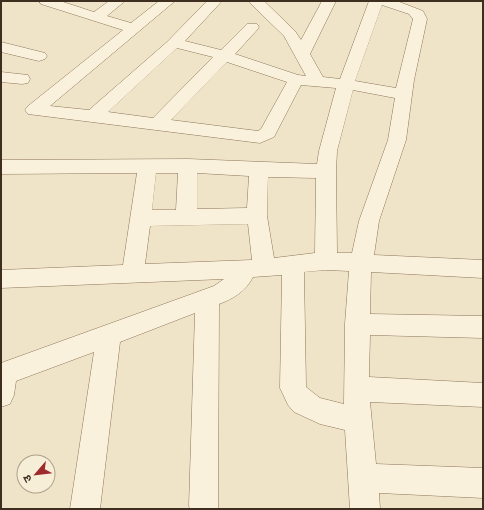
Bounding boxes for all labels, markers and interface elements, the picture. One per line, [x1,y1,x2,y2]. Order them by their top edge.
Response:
north arrow [16,454,56,494]
text: उ [19,472,35,485]

